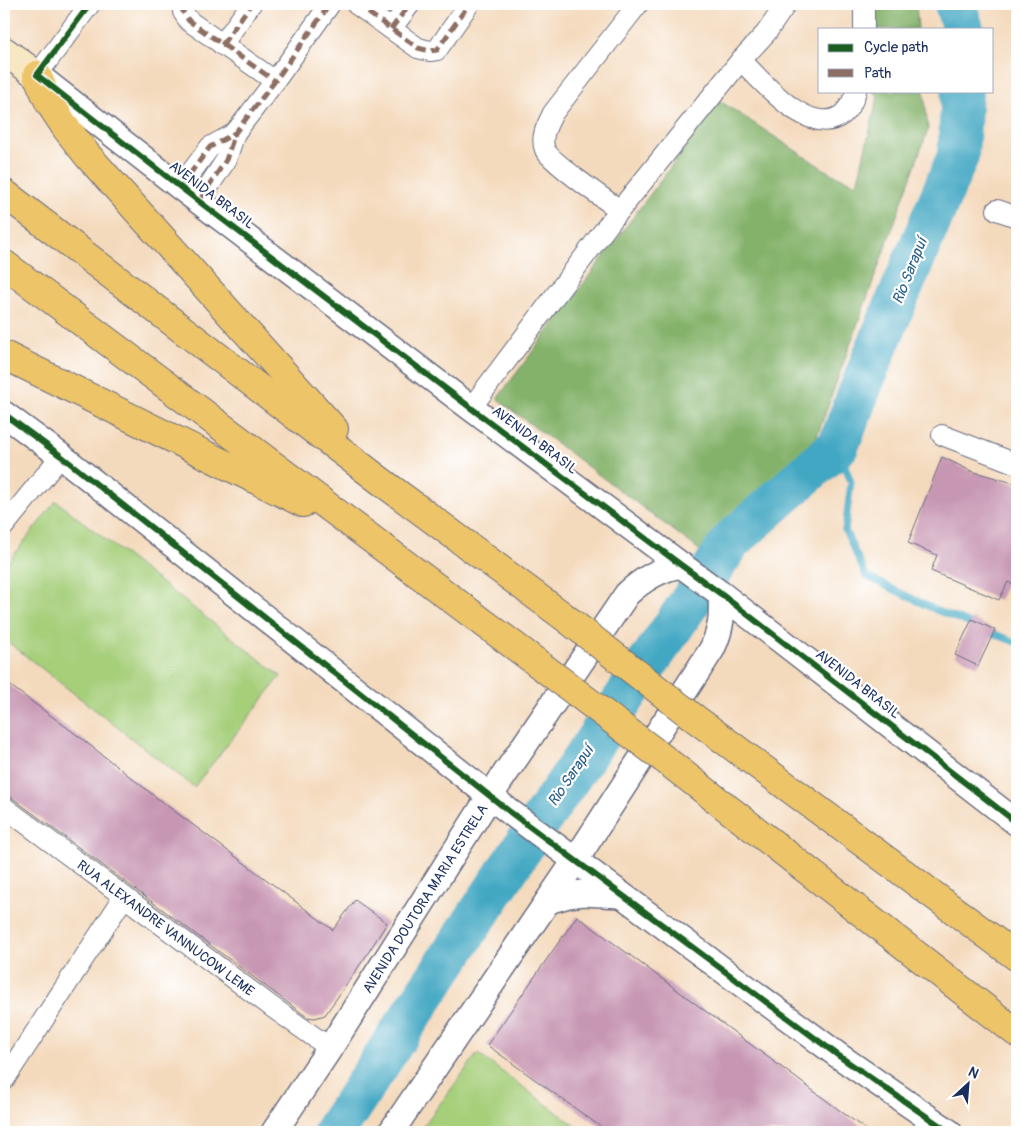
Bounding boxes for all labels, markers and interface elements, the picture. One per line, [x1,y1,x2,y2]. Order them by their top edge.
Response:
legend [818,28,994,92]
text: Cycle path [864,38,928,57]
text: Path [864,64,891,83]
street label: AVENIDA BRASIL [166,157,258,233]
water label: Rio Sarapuí [888,233,933,307]
street label: AVENIDA BRASIL [489,402,581,478]
street label: AVENIDA BRASIL [812,646,904,722]
water label: Rio Sarapuí [544,740,600,810]
street label: AVENIDA DOUTORA MARIA ESTRELA [359,801,491,996]
street label: RUA ALEXANDRE VANNUCOW LEME [74,856,258,999]
north arrow [944,1058,994,1108]
text: N [965,1063,981,1082]

